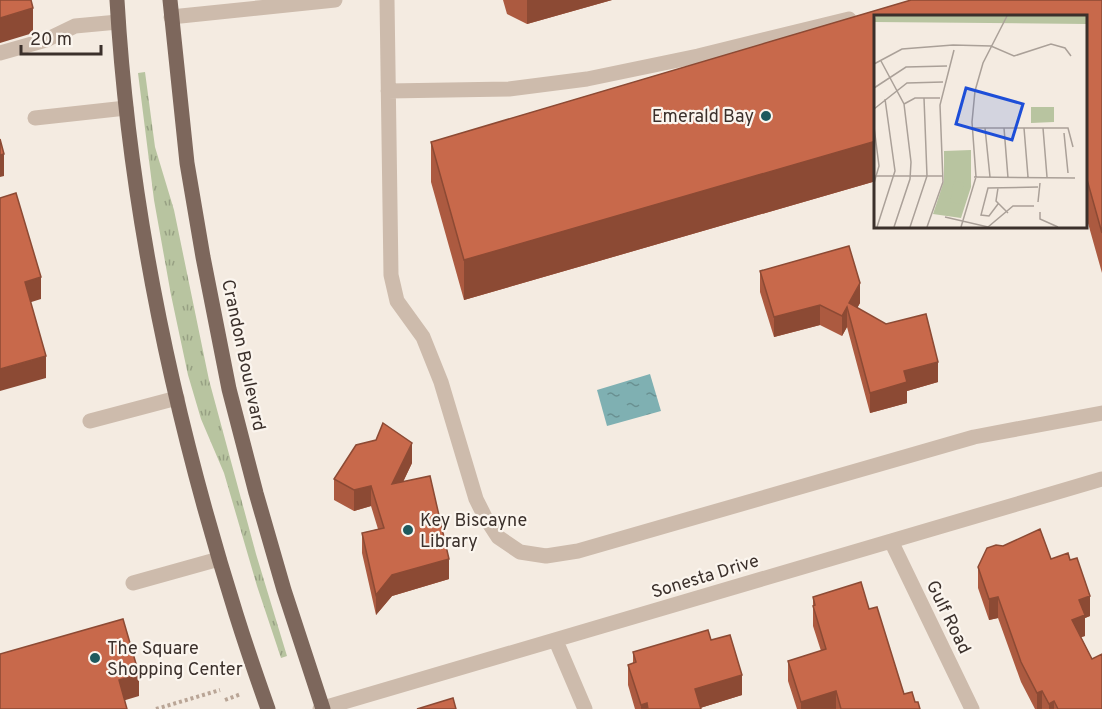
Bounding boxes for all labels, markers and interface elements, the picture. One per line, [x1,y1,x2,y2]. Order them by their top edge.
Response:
inset map [874,15,1087,228]
scale bar [21,18,100,56]
text: 20 m [30,29,72,52]
place label: Emerald Bay [652,106,754,129]
marker: Emerald Bay [759,109,773,123]
street label: Crandon Boulevard [215,277,270,433]
place label: Key Biscayne Library [420,510,527,554]
marker: Key Biscayne Library [401,523,415,537]
street label: Sonesta Drive [649,550,762,605]
street label: Gulf Road [920,577,975,658]
place label: The Square Shopping Center [107,638,243,682]
marker: The Square Shopping Center [88,651,102,665]

